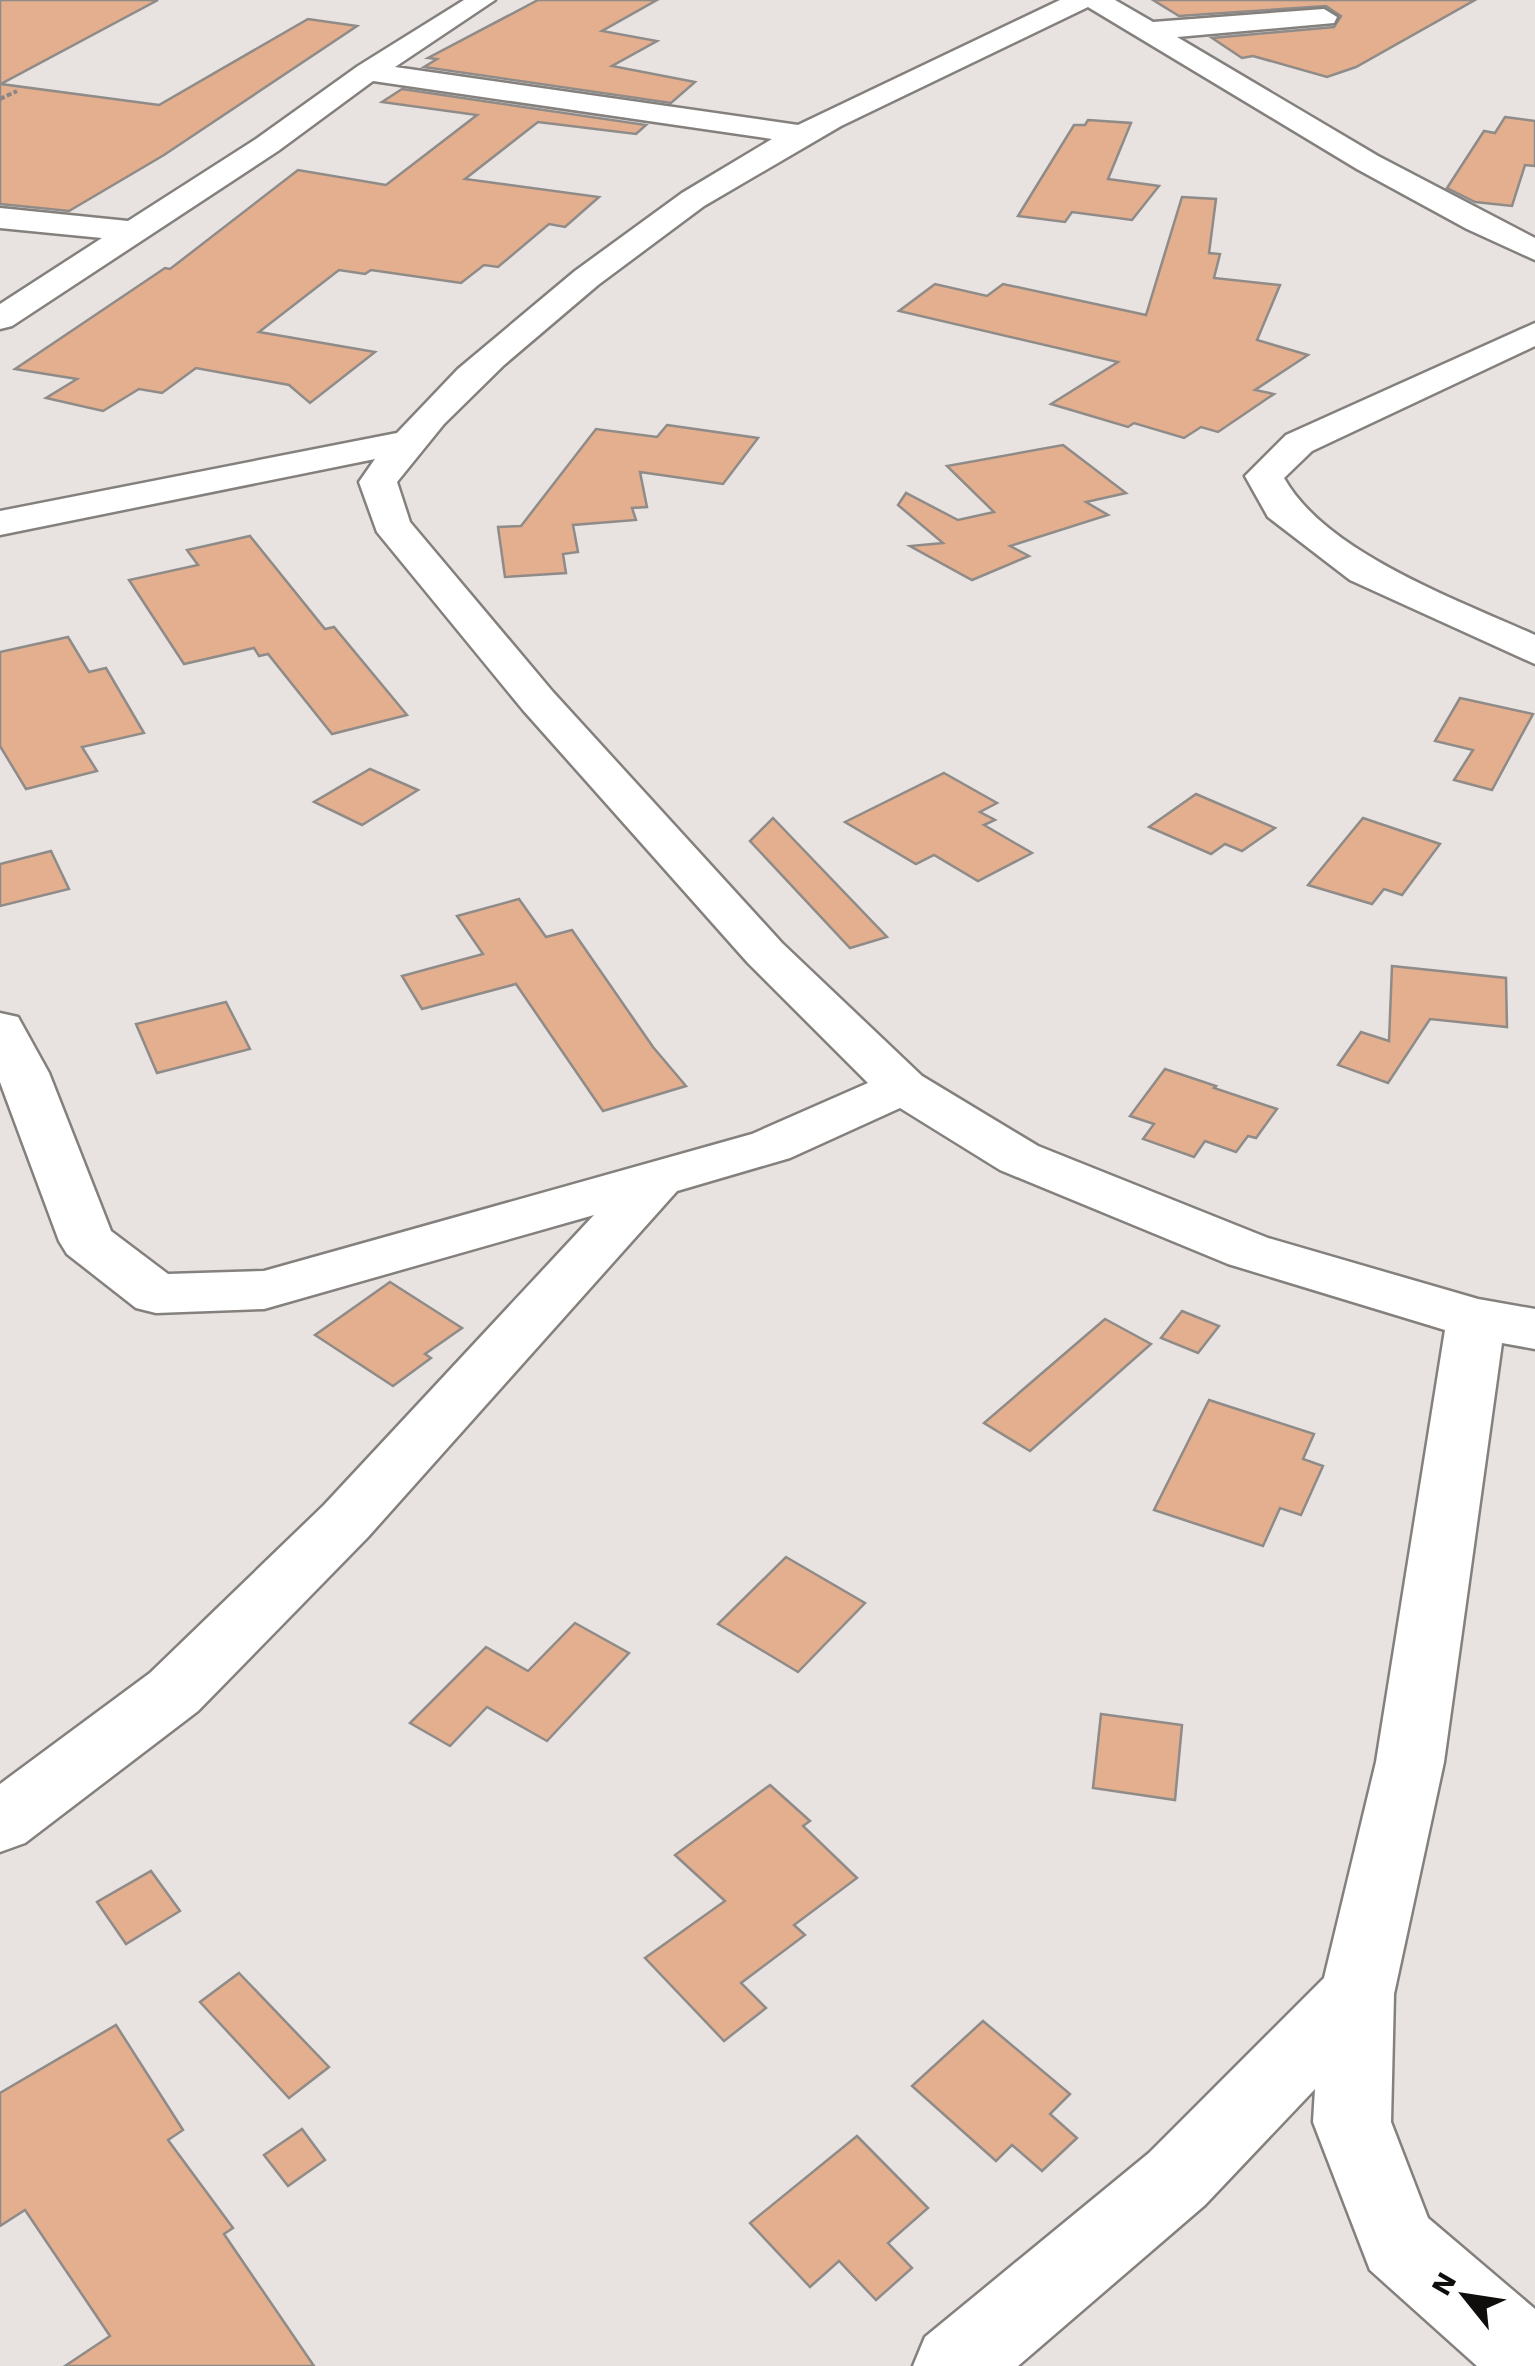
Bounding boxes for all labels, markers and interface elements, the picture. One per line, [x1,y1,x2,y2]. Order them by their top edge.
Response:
north arrow [1415,2246,1515,2346]
text: N [1424,2267,1463,2301]

